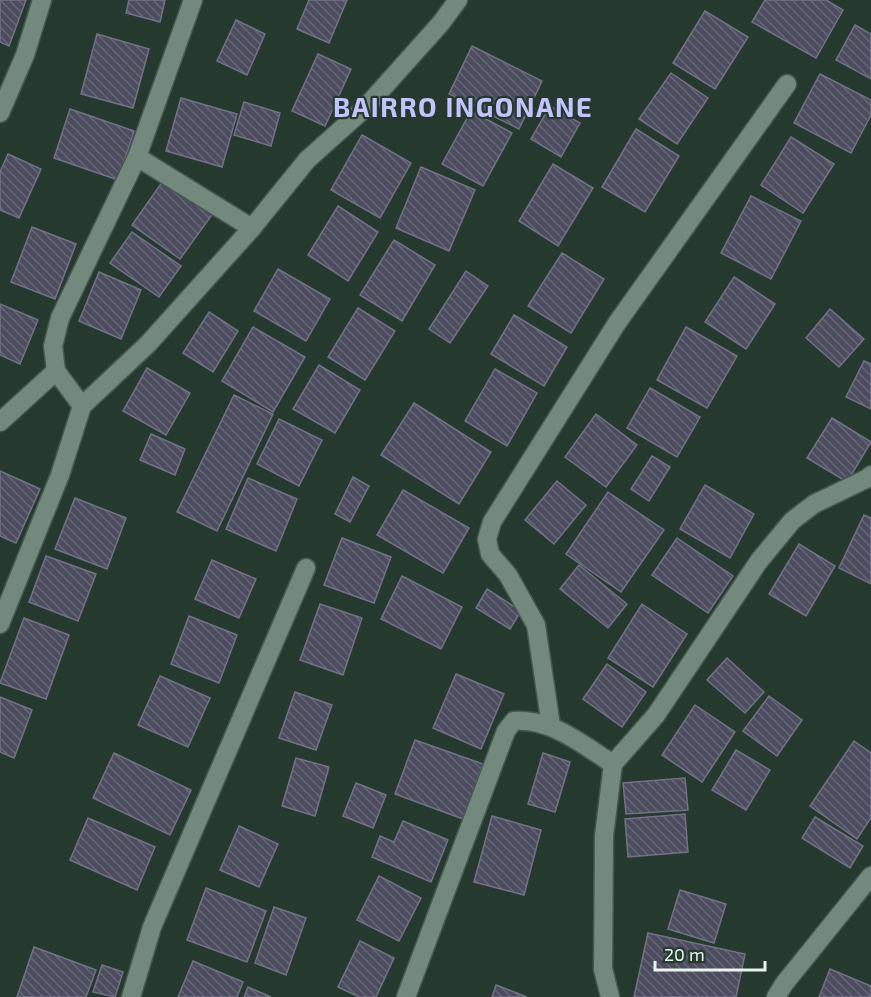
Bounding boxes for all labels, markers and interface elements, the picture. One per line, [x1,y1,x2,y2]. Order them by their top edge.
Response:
district label: BAIRRO INGONANE [333,90,593,122]
scale bar [655,934,764,972]
text: 20 m [664,943,705,965]

